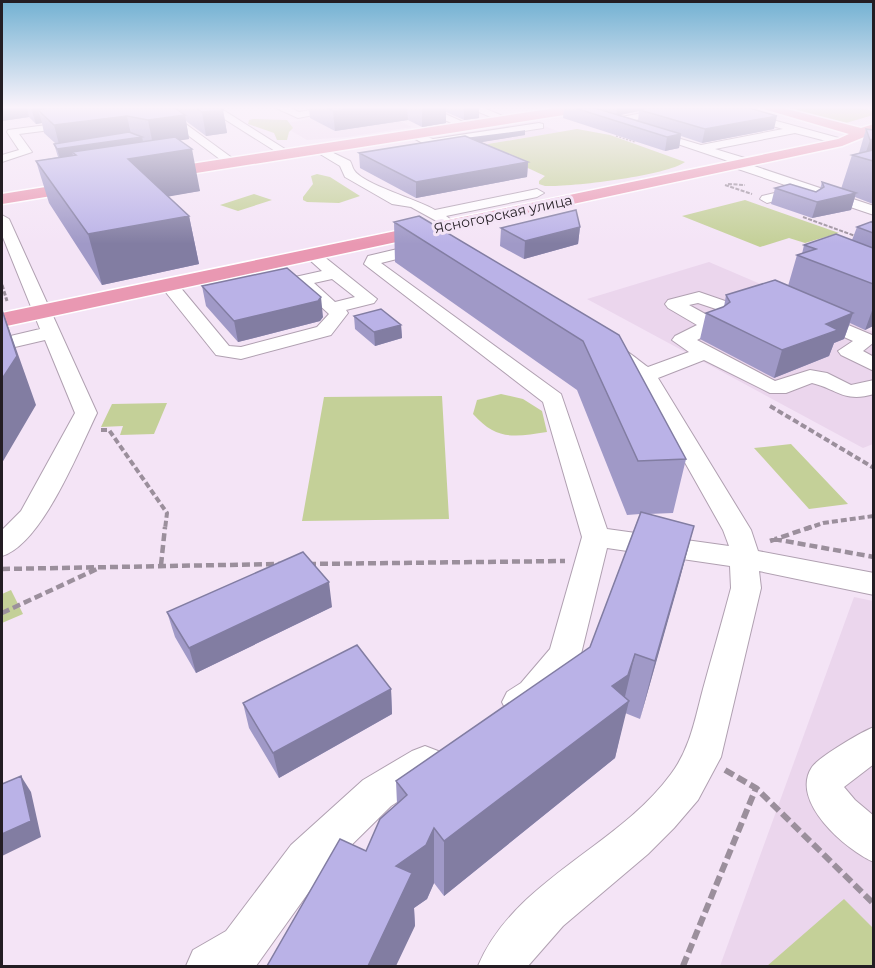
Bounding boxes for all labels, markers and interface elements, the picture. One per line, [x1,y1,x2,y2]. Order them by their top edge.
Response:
street label: Ясногорская улица [432,191,574,237]

